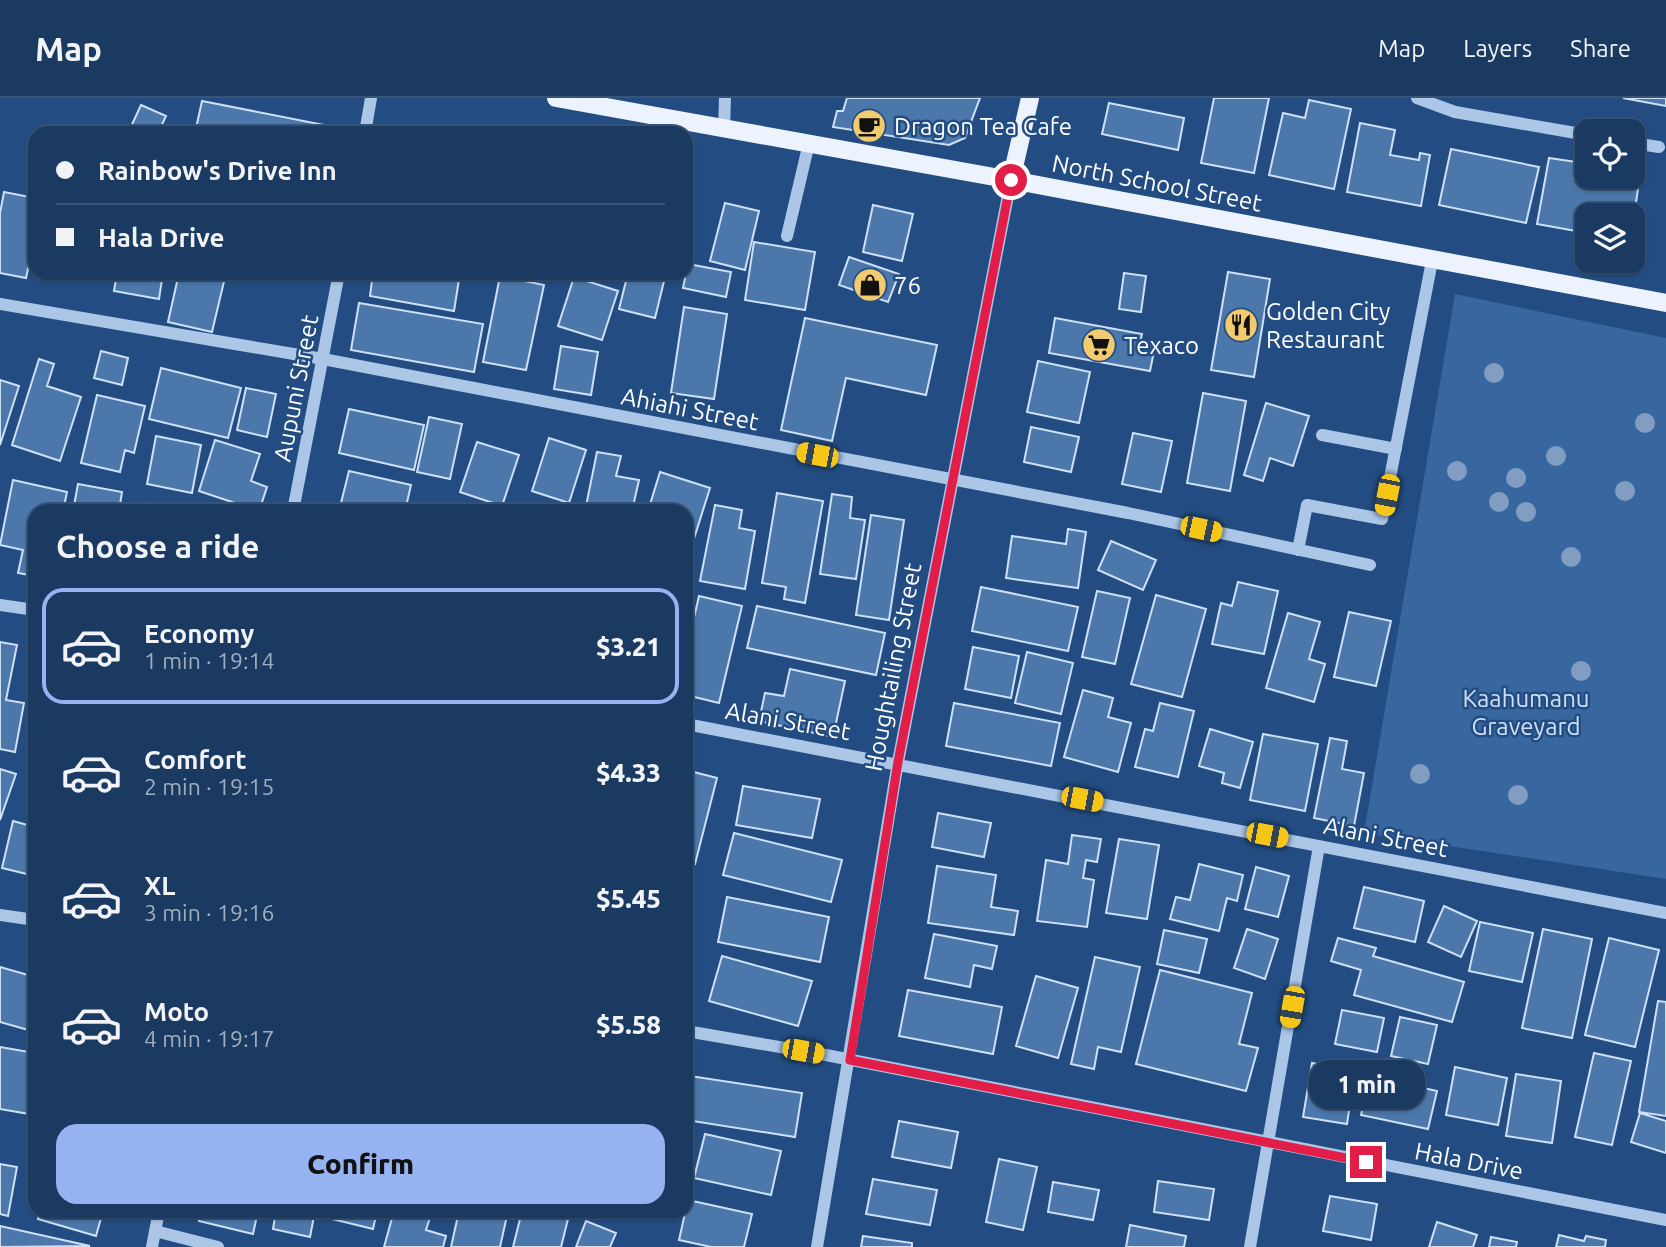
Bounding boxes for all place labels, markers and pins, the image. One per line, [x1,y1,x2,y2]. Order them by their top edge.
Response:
cafe icon: Dragon Tea Cafe [850,107,888,145]
place label: Dragon Tea Cafe [894,113,1072,140]
shop icon: 76 [851,266,889,304]
place label: 76 [894,272,921,299]
place label: Golden City Restaurant [1266,298,1391,353]
restaurant icon: Golden City Restaurant [1222,306,1260,344]
supermarket icon: Texaco [1080,326,1118,364]
place label: Texaco [1124,332,1199,359]

